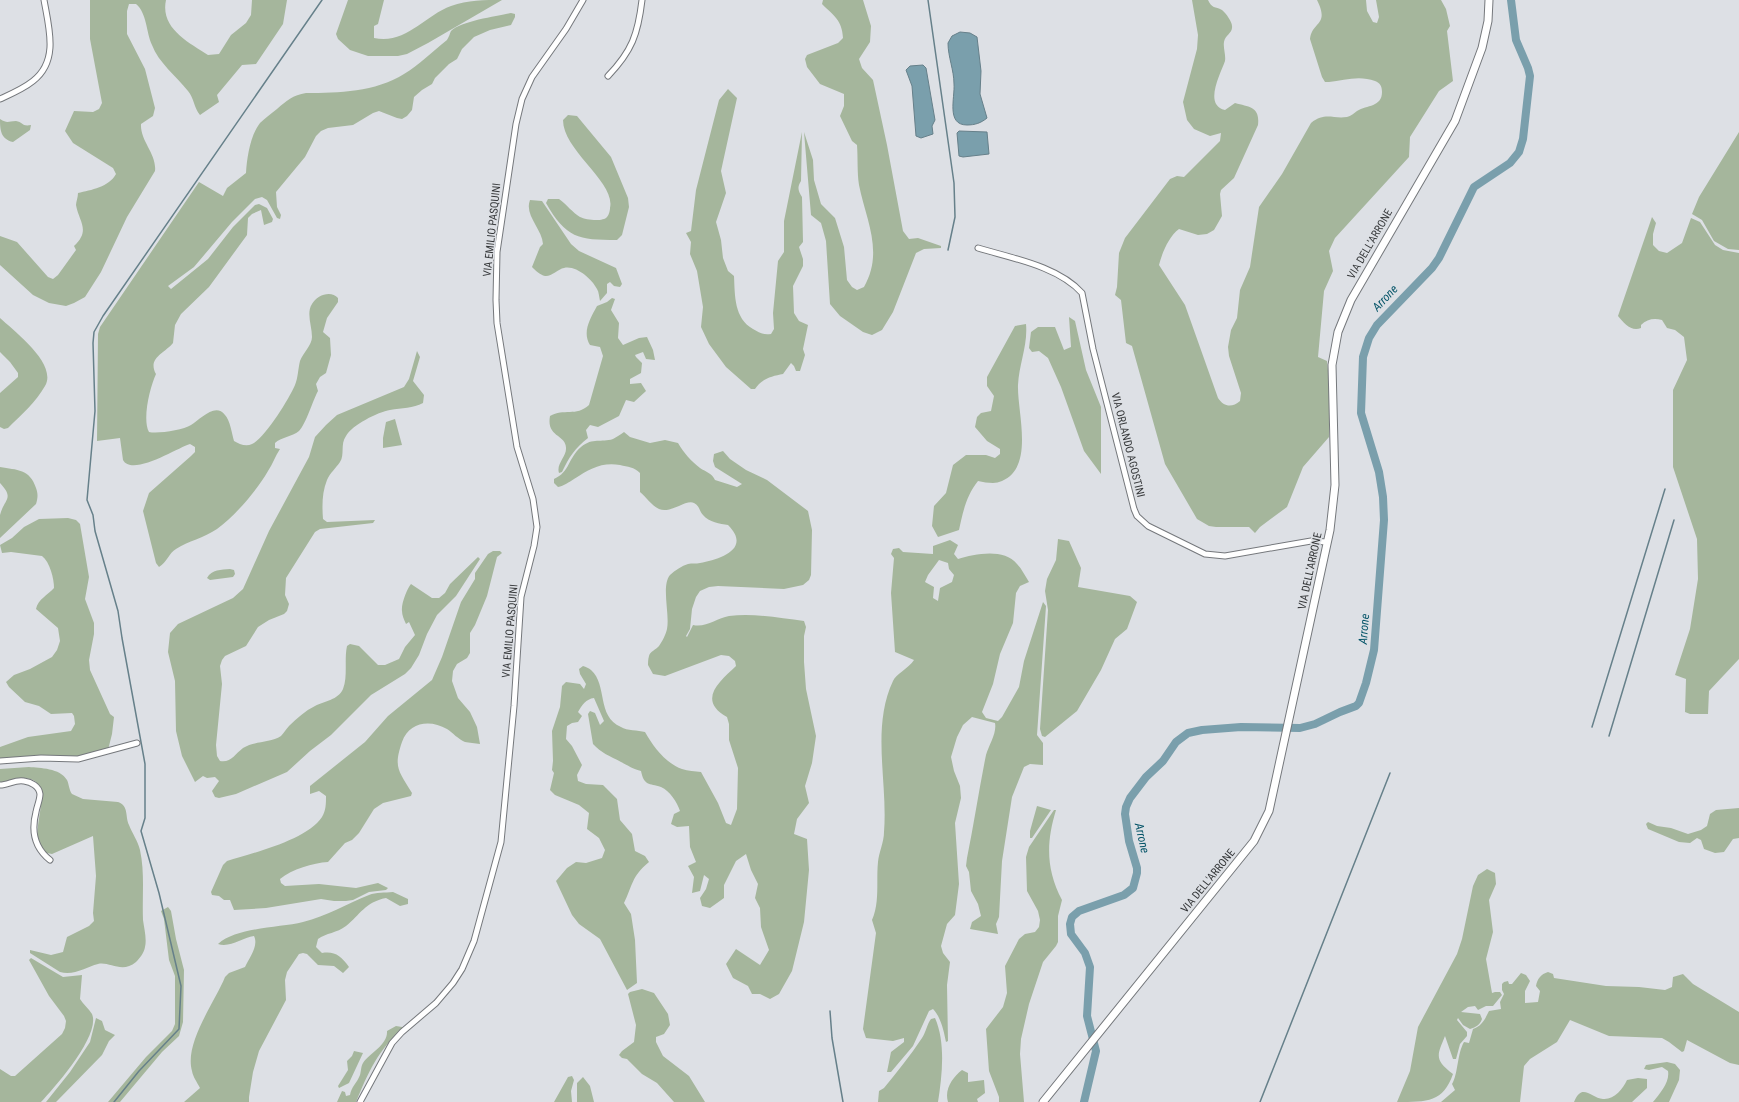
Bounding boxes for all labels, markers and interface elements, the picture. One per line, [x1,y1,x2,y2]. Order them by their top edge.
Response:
street label: VIA EMILIO PASQUINI [481,183,503,277]
street label: VIA DELL'ARRONE [1345,206,1395,281]
water label: Arrone [1369,282,1401,315]
street label: VIA ORLANDO AGOSTINI [1109,391,1147,499]
street label: VIA DELL'ARRONE [1296,531,1325,611]
street label: VIA EMILIO PASQUINI [499,584,521,678]
water label: Arrone [1356,613,1372,646]
water label: Arrone [1132,821,1152,855]
street label: VIA DELL'ARRONE [1178,846,1238,916]

